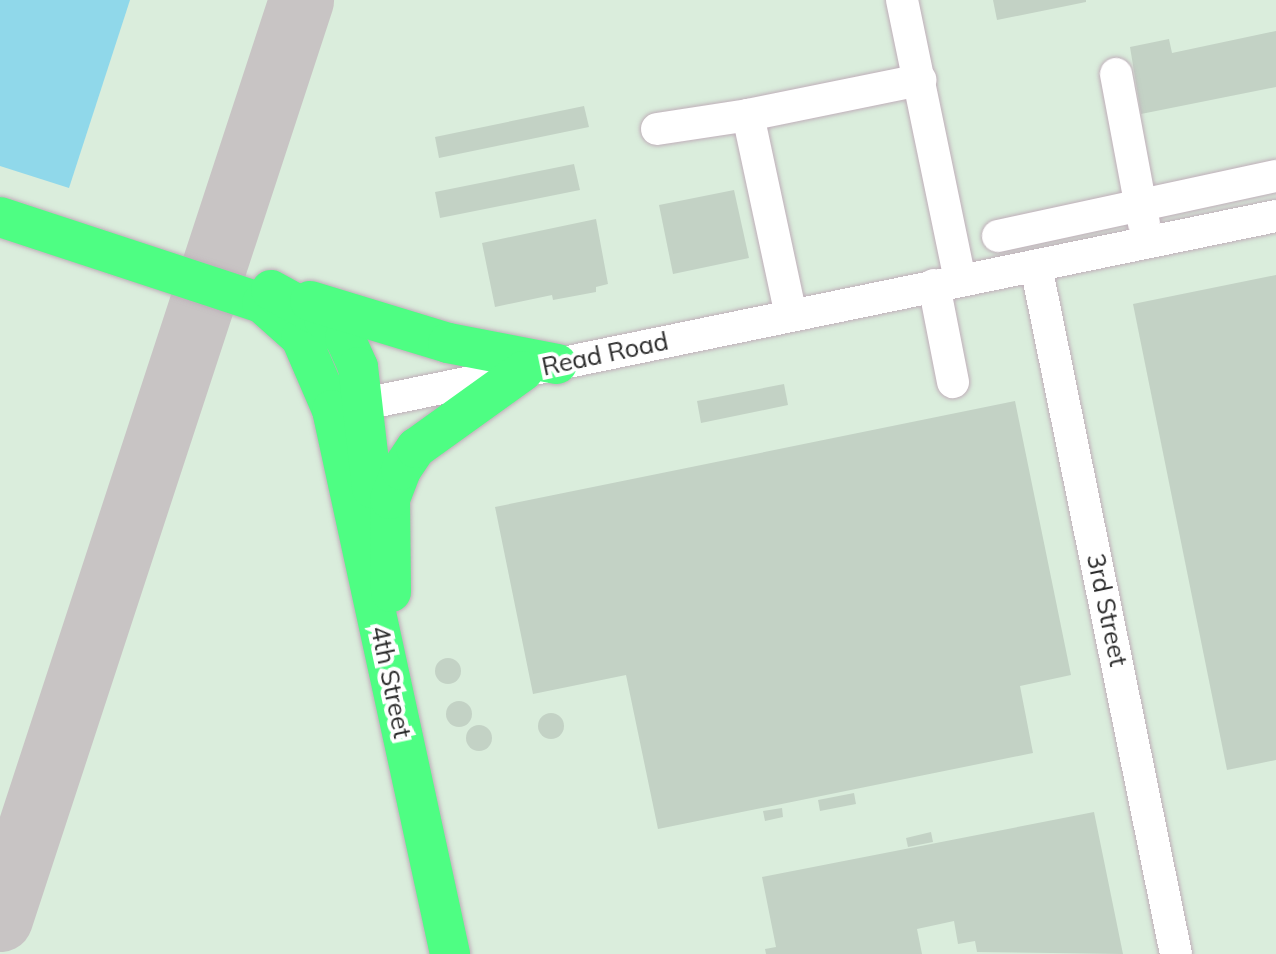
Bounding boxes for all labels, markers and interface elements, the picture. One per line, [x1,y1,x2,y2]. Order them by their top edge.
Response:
street label: Read Road [539,326,671,382]
street label: 3rd Street [1080,551,1134,669]
street label: 4th Street [364,623,418,741]

